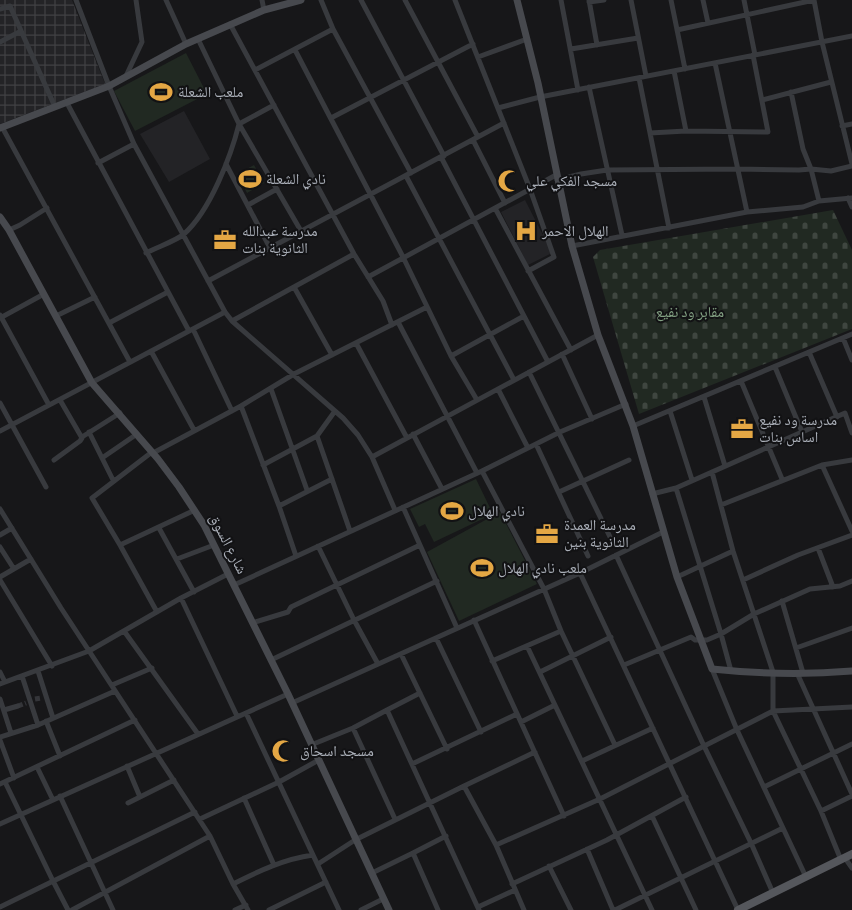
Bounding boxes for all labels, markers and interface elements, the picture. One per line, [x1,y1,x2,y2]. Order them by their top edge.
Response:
sports icon: ملعب الشعلة [148,79,174,105]
place label: ملعب الشعلة [178,82,244,103]
sports icon: نادي الشعلة [237,166,263,192]
mosque icon: مسجد الفكي علي [496,168,522,194]
place label: نادي الشعلة [266,169,326,190]
place label: مسجد الفكي علي [526,171,617,192]
hospital icon: الهلال الاحمر [513,218,539,244]
place label: مدرسة عبدالله الثانوية بنات [242,221,318,259]
place label: الهلال الاحمر [541,221,609,242]
office icon: مدرسة عبدالله الثانوية بنات [212,227,238,253]
park label: مقابر ود نفيع [656,302,724,323]
place label: مدرسة ود نفيع اساس بنات [759,410,837,448]
office icon: مدرسة ود نفيع اساس بنات [729,416,755,442]
sports icon: نادي الهلال [439,498,465,524]
place label: نادي الهلال [468,501,525,522]
street label: شارع السوق [204,510,252,578]
place label: مدرسة العمدة الثانوية بنين [564,515,636,553]
office icon: مدرسة العمدة الثانوية بنين [534,521,560,547]
sports icon: ملعب نادي الهلال [469,555,495,581]
place label: ملعب نادي الهلال [498,558,587,579]
mosque icon: مسجد اسحاق [270,738,296,764]
place label: مسجد اسحاق [300,741,374,762]

